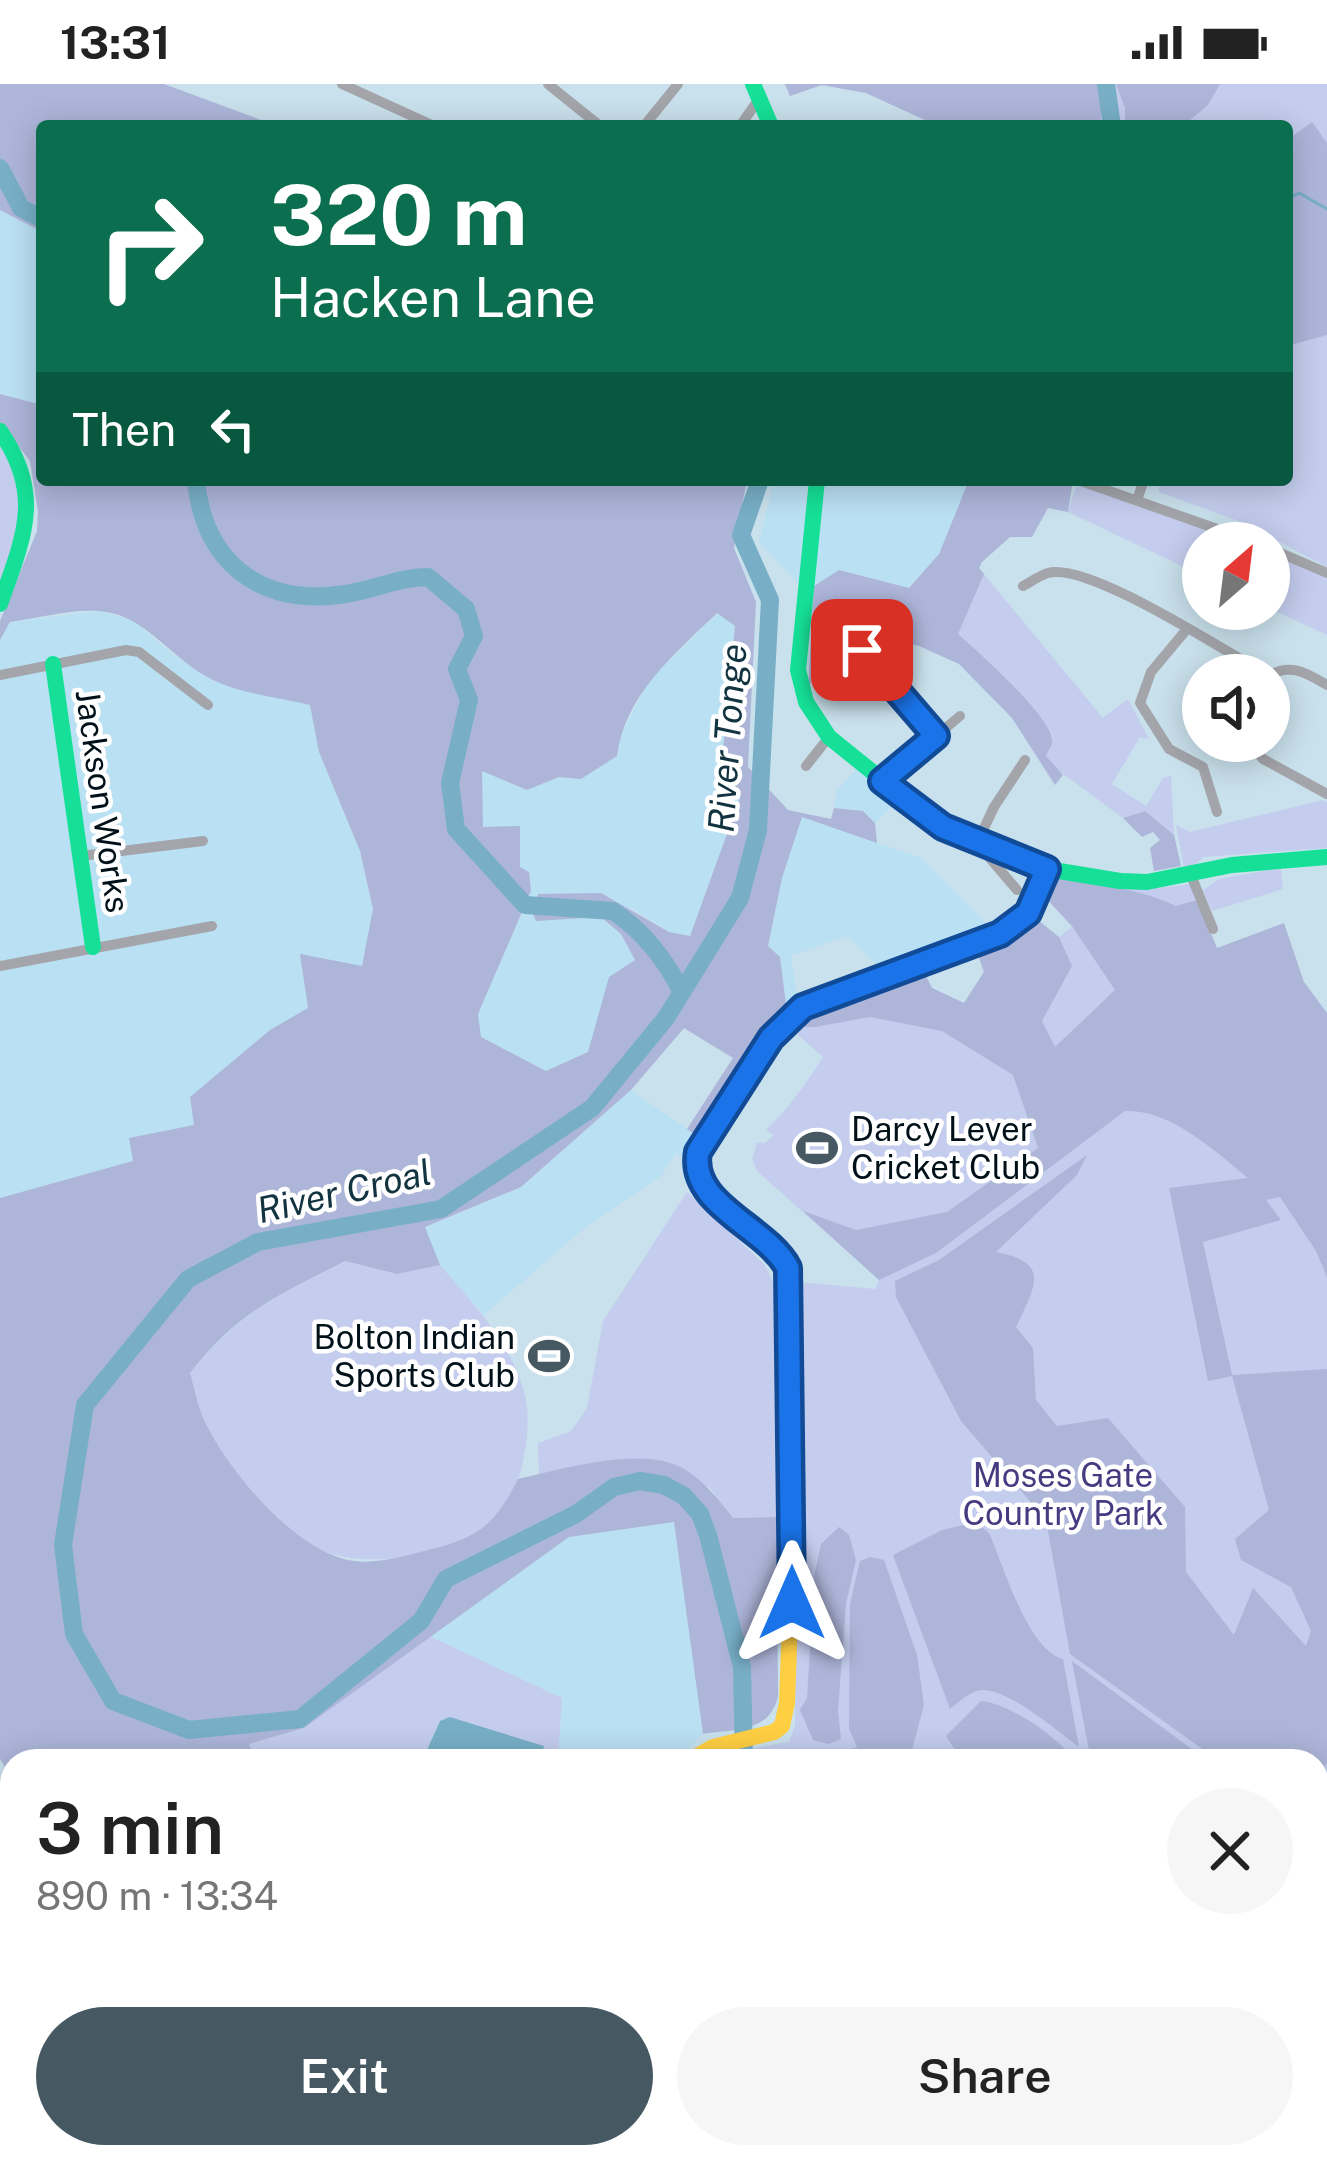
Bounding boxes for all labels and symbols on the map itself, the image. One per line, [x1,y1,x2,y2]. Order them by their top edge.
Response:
north arrow [1182,522,1290,630]
pin [811,599,913,701]
water label: River Tonge [699,642,755,834]
street label: Jackson Works [69,687,137,915]
place label: Darcy Lever Cricket Club [851,1110,1040,1186]
sports icon: Darcy Lever Cricket Club [794,1125,840,1171]
water label: River Croal [253,1151,435,1231]
place label: Bolton Indian Sports Club [314,1318,515,1394]
sports icon: Bolton Indian Sports Club [526,1333,572,1379]
park label: Moses Gate Country Park [962,1456,1164,1532]
position arrow [729,1540,855,1666]

